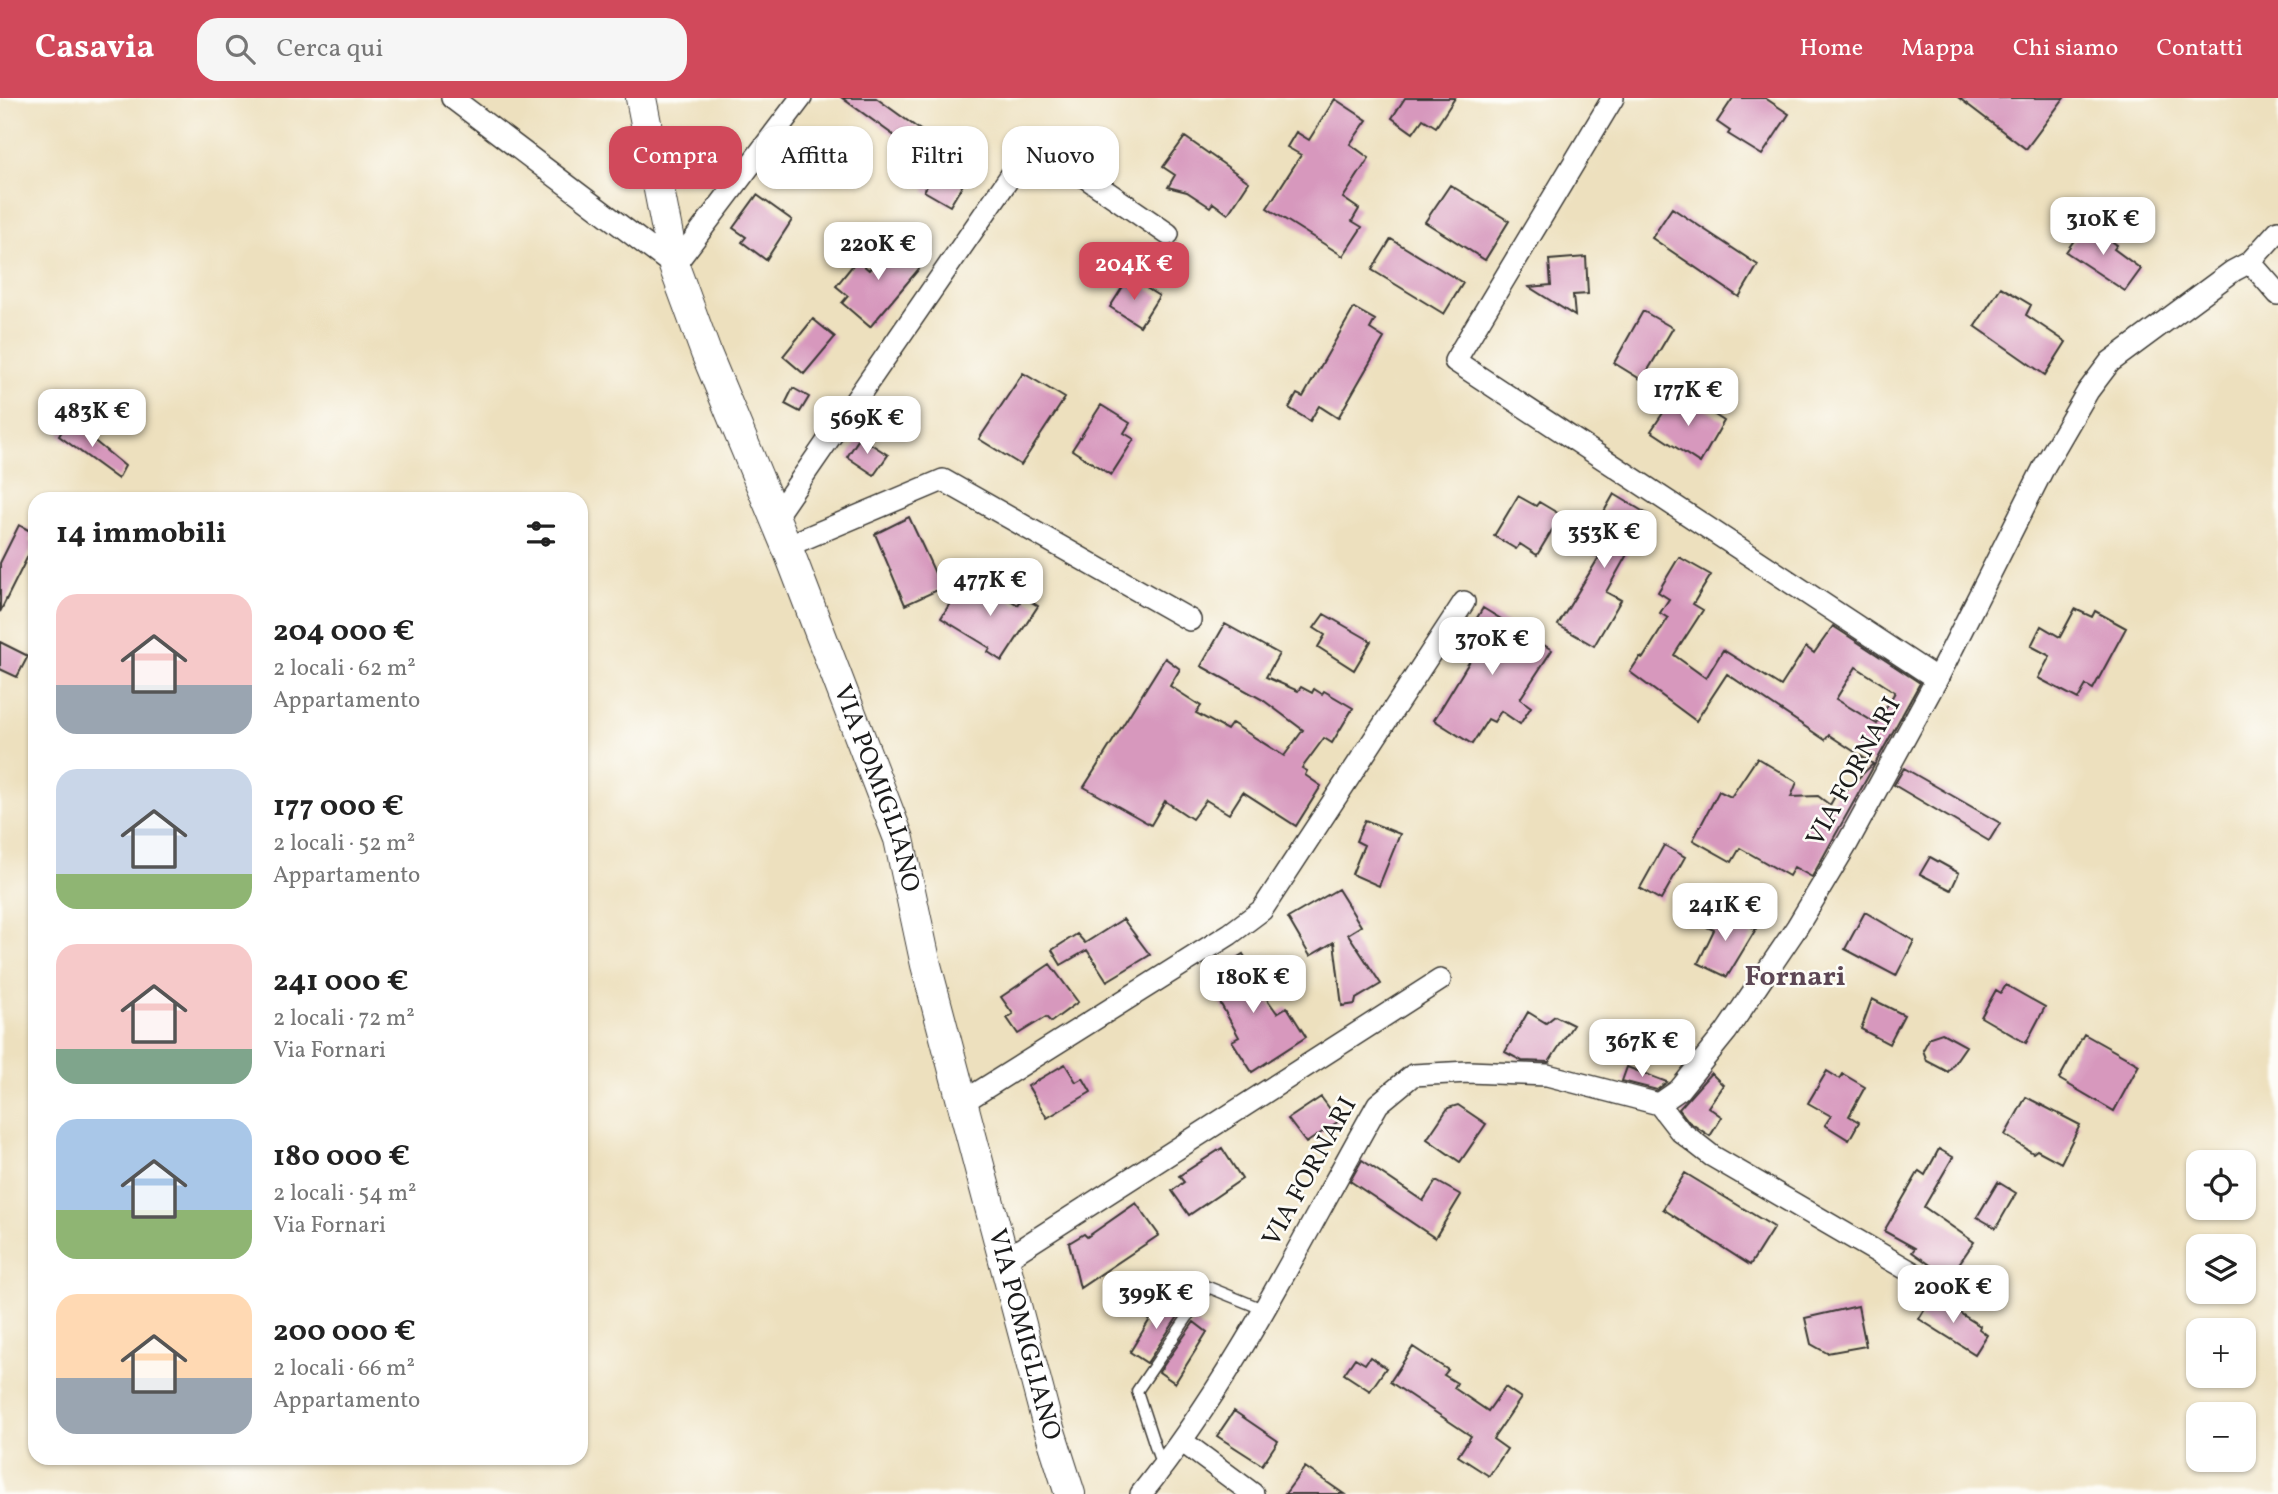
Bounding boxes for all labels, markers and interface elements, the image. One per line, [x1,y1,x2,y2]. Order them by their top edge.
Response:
search box [197,18,687,81]
text: Casavia [35,26,155,72]
icon: search [221,30,259,68]
text: Cerca qui [277,31,383,67]
text: Home [1800,32,1863,66]
text: Mappa [1901,32,1975,66]
text: Chi siamo [2013,32,2118,66]
text: Contatti [2156,32,2243,66]
chip: Compra [609,126,742,189]
chip: Affitta [756,126,873,189]
chip: Filtri [887,126,988,189]
chip: Nuovo [1002,126,1119,189]
pin: 310K € [2046,198,2160,257]
text: 310K € [2066,204,2140,236]
pin: 220K € [821,222,935,282]
text: 220K € [840,229,916,261]
pin: 204K € [1077,242,1191,302]
text: 204K € [1095,249,1173,281]
pin: 177K € [1631,368,1745,428]
text: 177K € [1653,375,1723,407]
pin: 483K € [35,390,149,449]
text: 483K € [54,396,130,428]
pin: 569K € [810,396,924,456]
text: 569K € [830,403,904,435]
pin: 353K € [1547,510,1661,570]
text: 14 immobili [56,513,227,555]
icon: filters [522,515,560,553]
text: 353K € [1568,517,1640,549]
pin: 477K € [933,559,1047,618]
text: 477K € [953,565,1027,597]
text: 204 000 € [273,611,415,653]
pin: 370K € [1435,618,1549,677]
icon: home [112,622,196,706]
text: 370K € [1455,624,1529,656]
text: 2 locali · 62 m² [273,653,416,685]
street label: VIA POMIGLIANO [824,680,928,895]
text: Appartamento [273,685,420,717]
street label: VIA FORNARI [1798,691,1910,853]
text: 177 000 € [273,786,404,828]
icon: home [112,797,196,881]
text: 2 locali · 52 m² [273,828,415,860]
text: Appartamento [273,860,420,892]
pin: 241K € [1668,884,1782,943]
text: 241K € [1688,890,1762,922]
pin: 180K € [1196,956,1310,1015]
district label: Fornari [1744,958,1846,997]
text: 241 000 € [273,961,409,1003]
text: 180K € [1216,962,1290,994]
icon: home [112,972,196,1056]
text: 2 locali · 72 m² [273,1003,415,1035]
pin: 367K € [1585,1020,1699,1079]
text: 367K € [1605,1026,1679,1058]
text: Via Fornari [273,1035,386,1067]
street label: VIA FORNARI [1254,1091,1366,1253]
text: 180 000 € [273,1136,410,1178]
icon: home [112,1147,196,1231]
map controls [2186,1150,2256,1472]
button: locate [2186,1150,2256,1220]
text: 2 locali · 54 m² [273,1178,417,1210]
text: Via Fornari [273,1210,386,1242]
street label: VIA POMIGLIANO [978,1225,1070,1445]
button: layers [2186,1234,2256,1304]
pin: 200K € [1896,1266,2010,1325]
pin: 399K € [1099,1272,1213,1331]
text: 200K € [1914,1272,1992,1304]
text: 399K € [1118,1278,1194,1310]
text: 200 000 € [273,1311,416,1353]
button: + [2186,1318,2256,1388]
icon: home [112,1322,196,1406]
text: 2 locali · 66 m² [273,1353,415,1385]
text: Appartamento [273,1385,420,1417]
button: − [2186,1402,2256,1472]

